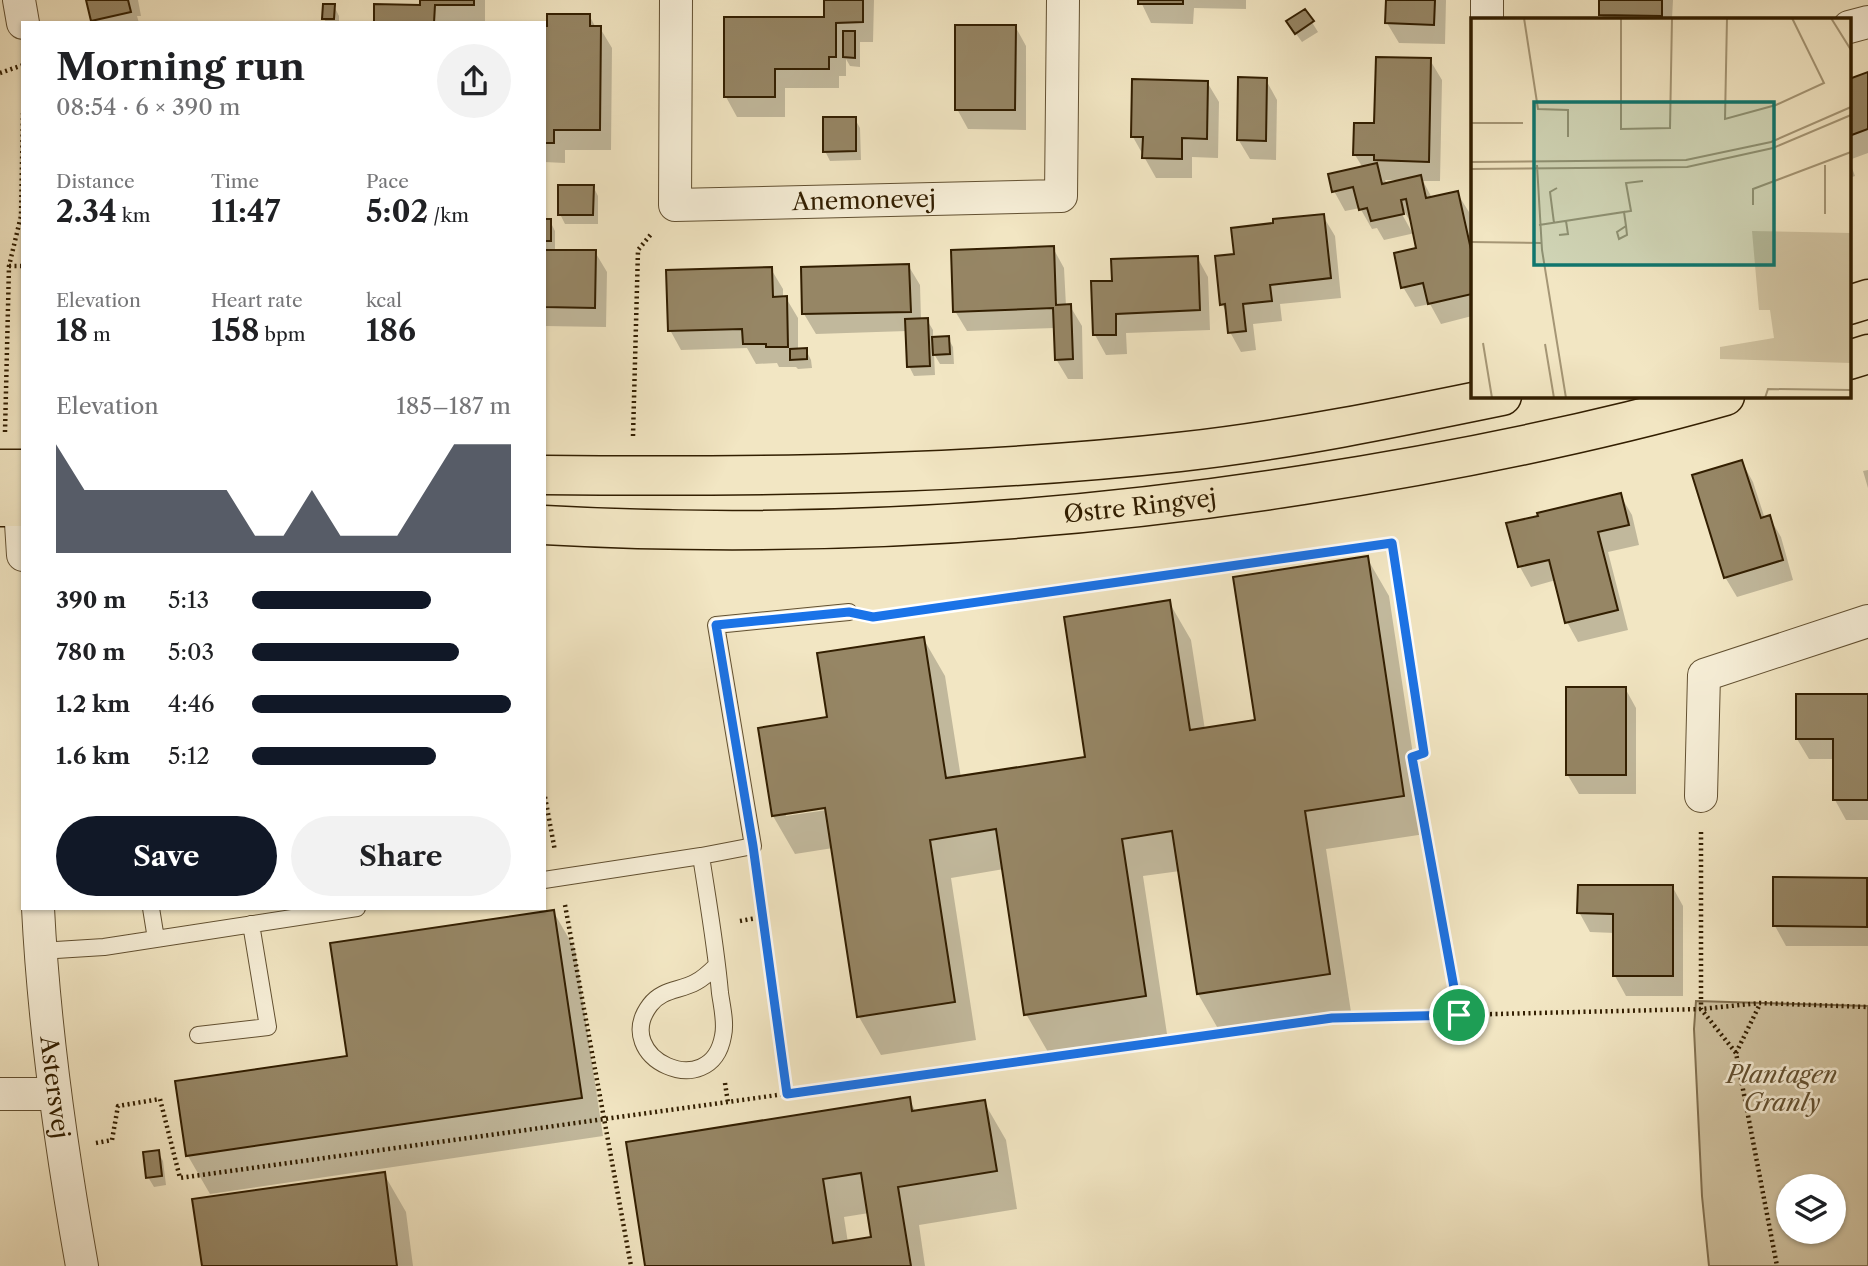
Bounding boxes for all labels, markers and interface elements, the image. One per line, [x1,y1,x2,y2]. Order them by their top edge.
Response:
inset map [1471,18,1850,397]
text: Morning run [56,43,305,90]
button: share [437,44,511,118]
text: 08:54 · 6 × 390 m [56,93,240,121]
text: Distance [56,170,135,193]
text: Time [211,170,259,193]
text: Pace [366,170,409,193]
street label: Anemonevej [791,184,936,216]
text: 2.34 [56,193,117,230]
text: 11:47 [211,193,280,230]
text: 5:02 [366,193,428,230]
text: km [117,204,151,227]
text: /km [428,204,469,227]
text: Elevation [56,289,141,312]
text: Heart rate [211,289,303,312]
text: kcal [366,289,402,312]
text: 18 [56,312,88,349]
text: 158 [211,312,260,349]
text: 186 [366,312,416,349]
text: m [88,323,111,346]
text: bpm [260,323,305,346]
text: Elevation [56,392,159,420]
text: 185–187 m [396,392,511,420]
street label: Østre Ringvej [1062,483,1218,529]
text: 390 m [56,586,126,614]
text: 5:13 [168,586,209,614]
text: 780 m [56,638,126,666]
text: 5:03 [168,638,214,666]
text: 1.2 km [56,690,130,718]
text: 4:46 [168,690,215,718]
text: 1.6 km [56,742,130,770]
text: 5:12 [168,742,210,770]
button: Save [56,816,277,896]
button: Share [291,816,511,896]
pin [1429,985,1489,1045]
icon: arrive [1440,996,1478,1034]
street label: Astersvej [34,1033,76,1140]
park label: Plantagen Granly [1725,1060,1837,1117]
map controls [1776,1174,1846,1244]
button: layers [1776,1174,1846,1244]

